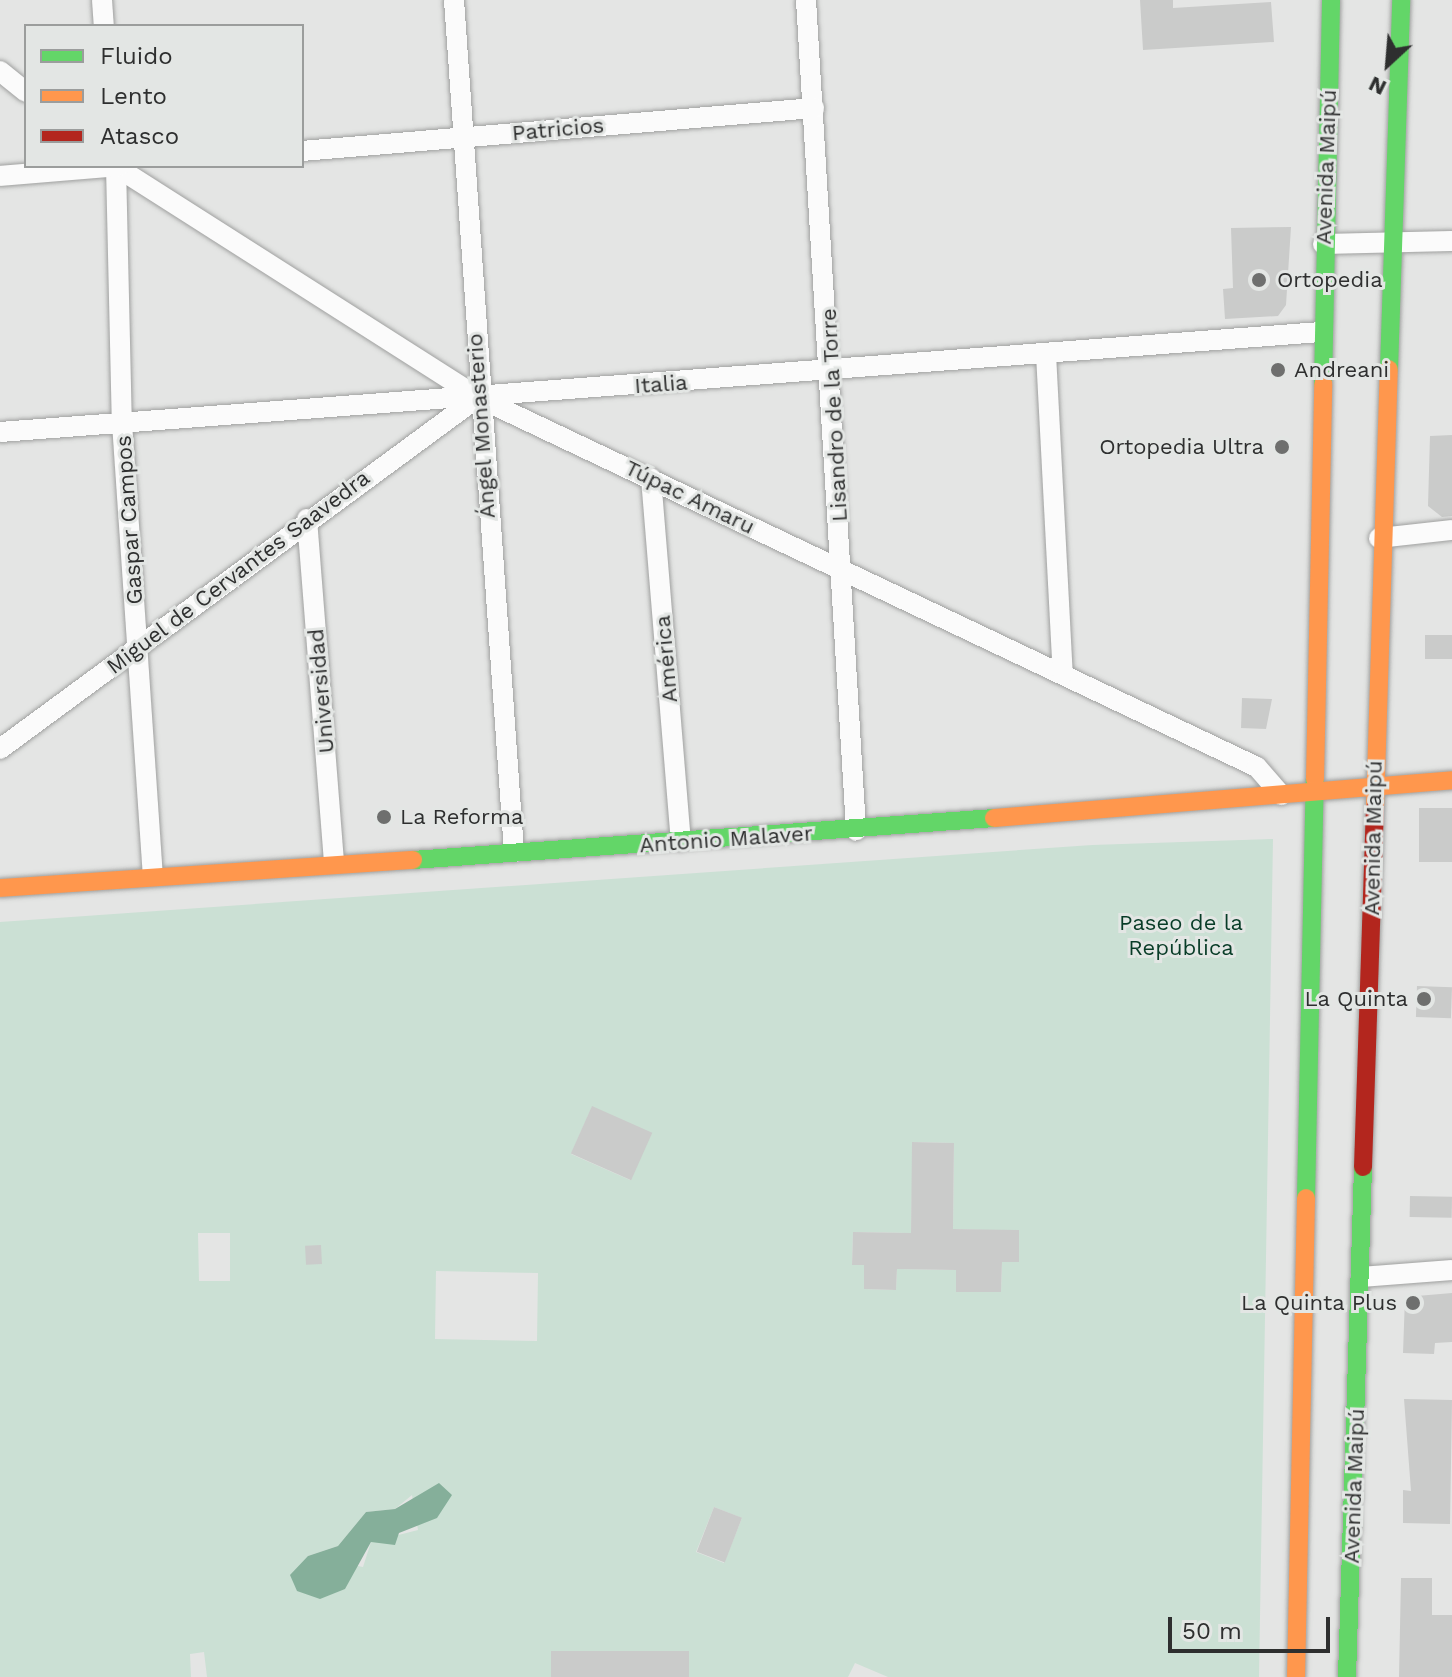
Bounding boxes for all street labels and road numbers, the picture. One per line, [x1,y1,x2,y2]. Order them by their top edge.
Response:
street label: Avenida Maipú [1310,89,1342,245]
street label: Patricios [511,112,605,146]
street label: Lisandro de la Torre [815,307,853,523]
street label: Ángel Monasterio [461,332,501,520]
street label: Italia [634,369,688,399]
street label: Gaspar Campos [110,434,148,606]
street label: Túpac Amaru [620,454,760,540]
street label: Miguel de Cervantes Saavedra [101,464,375,680]
street label: América [649,614,683,704]
street label: Universidad [302,628,340,754]
street label: Avenida Maipú [1358,760,1388,916]
street label: Antonio Malaver [638,820,814,858]
street label: Avenida Maipú [1338,1408,1370,1564]

